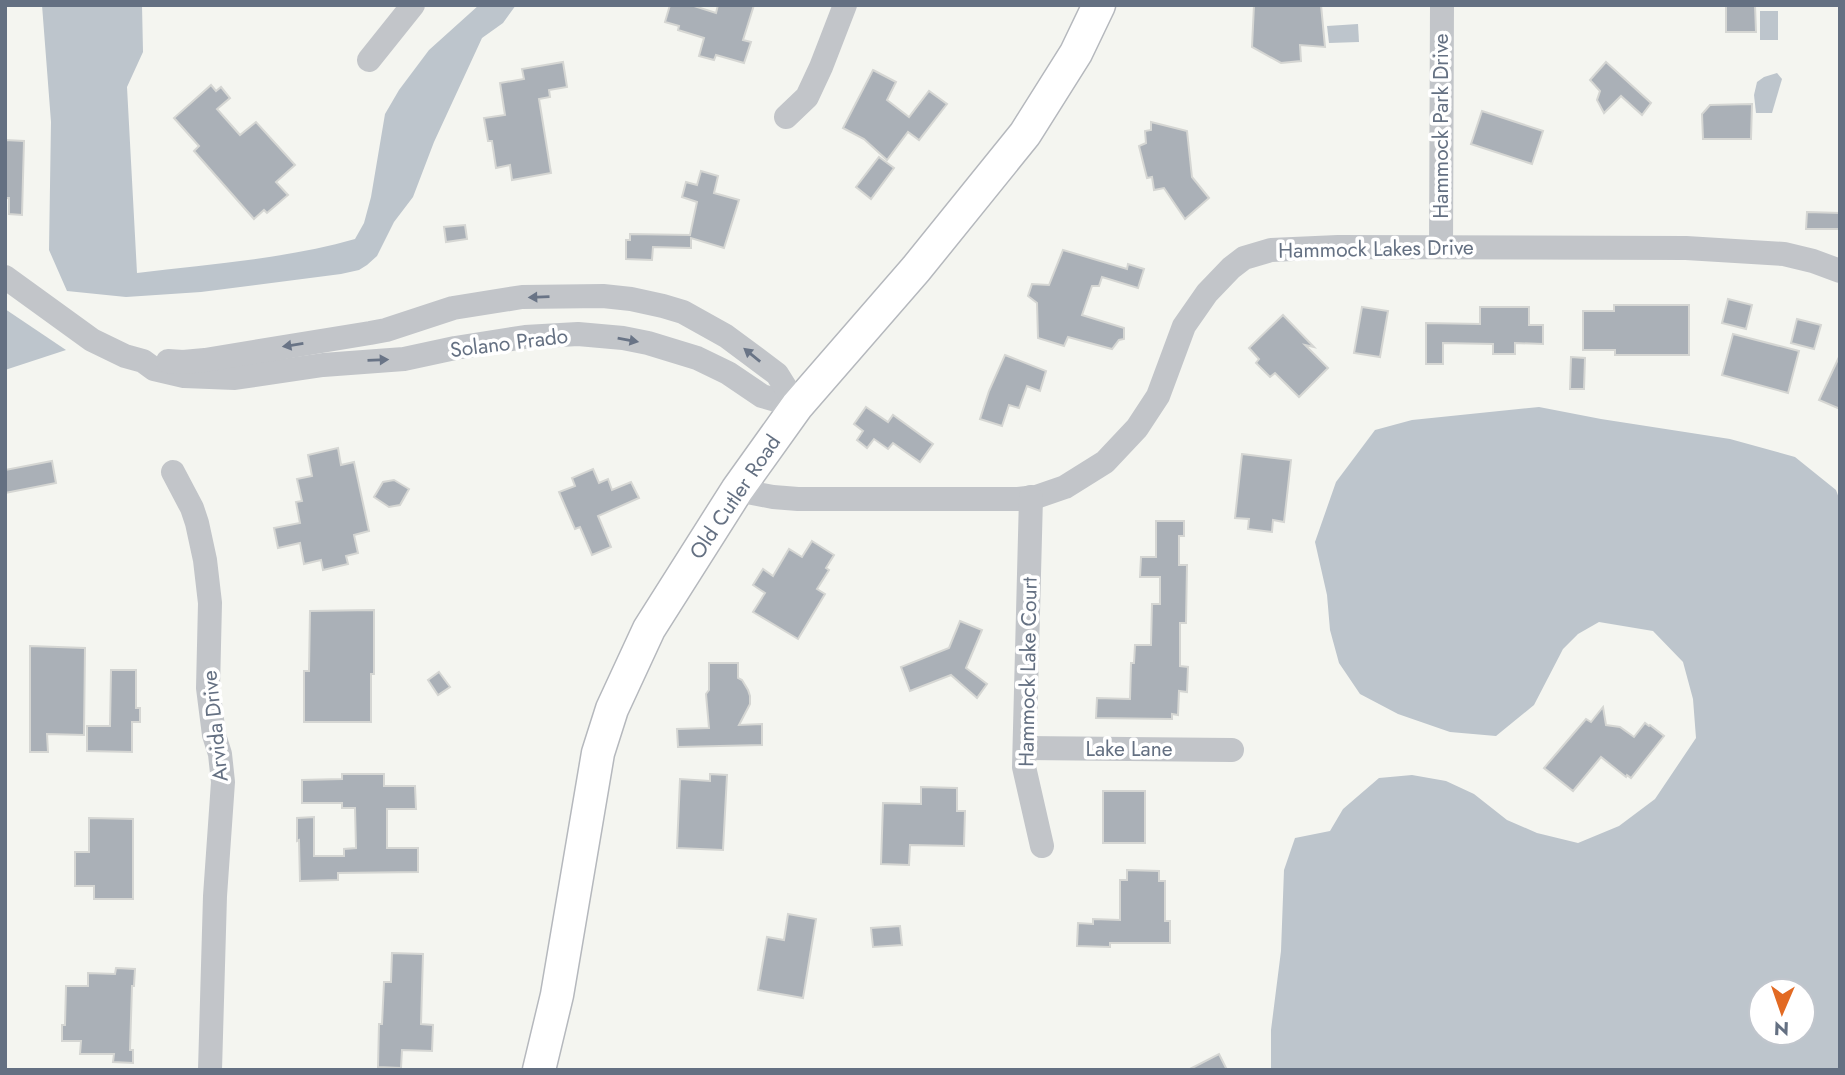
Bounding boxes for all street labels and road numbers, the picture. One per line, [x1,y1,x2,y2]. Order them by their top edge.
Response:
street label: Hammock Park Drive [1426,33,1456,219]
street label: Hammock Lakes Drive [1278,232,1474,266]
street label: Solano Prado [448,321,570,365]
street label: Old Cutler Road [682,429,788,565]
street label: Hammock Lake Court [1011,577,1045,767]
street label: Arvida Drive [194,669,236,783]
street label: Lake Lane [1086,734,1173,764]

